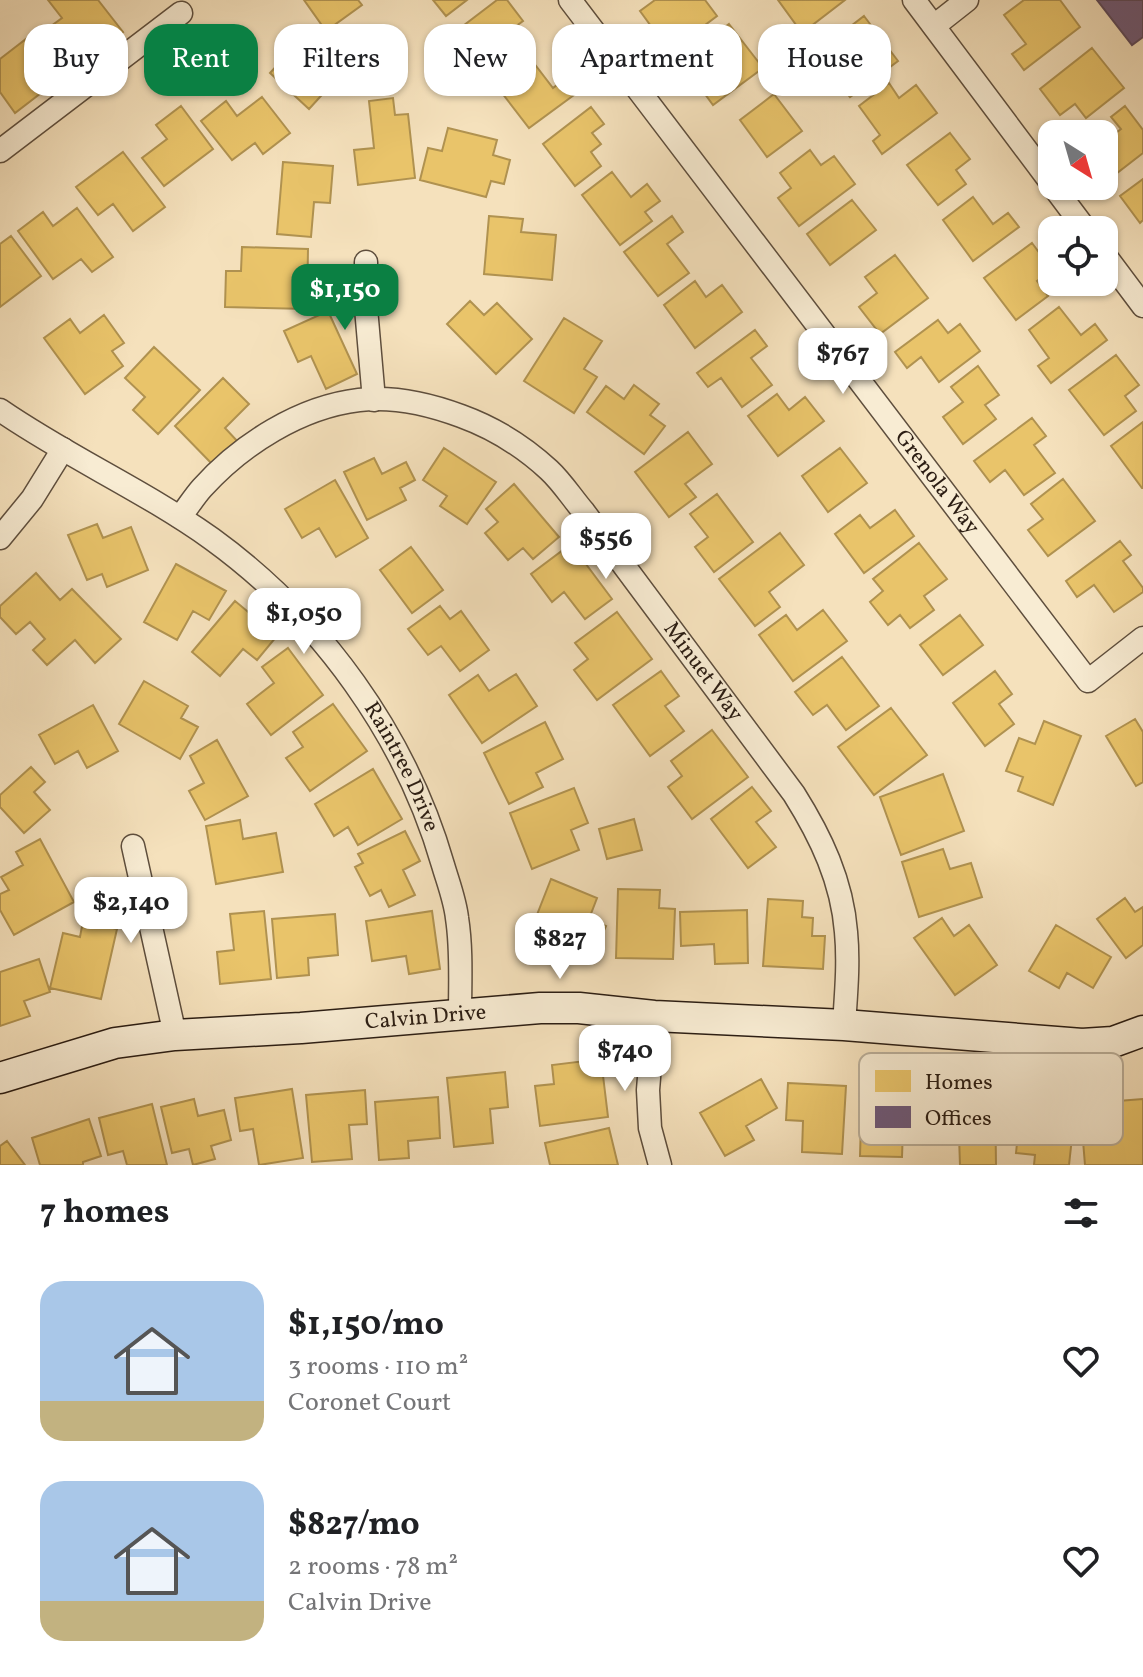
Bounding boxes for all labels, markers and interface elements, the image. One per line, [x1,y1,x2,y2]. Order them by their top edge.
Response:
chip: Buy [24,24,128,96]
chip: Rent [144,24,258,96]
chip: Filters [274,24,408,96]
chip: New [424,24,536,96]
chip: Apartment [552,24,742,96]
chip: House [758,24,891,96]
north arrow [1038,120,1118,200]
map controls [1038,120,1118,296]
button: locate [1038,216,1118,296]
pin: $1,150 [280,264,410,332]
text: $1,150 [309,272,381,308]
pin: $767 [796,328,890,396]
text: $767 [816,336,870,372]
street label: Grenola Way [887,423,987,541]
pin: $556 [559,513,653,581]
text: $556 [579,521,633,557]
pin: $1,050 [239,588,369,656]
text: $1,050 [266,596,342,632]
street label: Minuet Way [656,615,751,728]
street label: Raintree Drive [356,696,446,836]
pin: $2,140 [66,877,196,945]
text: $2,140 [92,885,170,921]
pin: $827 [513,913,607,981]
text: $827 [533,921,587,957]
street label: Calvin Drive [364,997,487,1038]
pin: $740 [578,1025,672,1093]
text: $740 [597,1033,653,1069]
legend [859,1053,1123,1145]
text: Homes [925,1068,993,1099]
text: Offices [925,1104,992,1135]
text: 7 homes [40,1190,169,1237]
icon: filters [1059,1191,1103,1235]
text: $1,150/mo [288,1302,444,1349]
icon: home [104,1313,200,1409]
icon: heart [1059,1339,1103,1383]
text: 3 rooms · 110 m² [288,1349,468,1385]
text: Coronet Court [288,1385,451,1421]
text: $827/mo [288,1502,420,1549]
icon: home [104,1513,200,1609]
icon: heart [1059,1539,1103,1583]
text: 2 rooms · 78 m² [288,1549,458,1585]
text: Calvin Drive [288,1585,431,1621]

